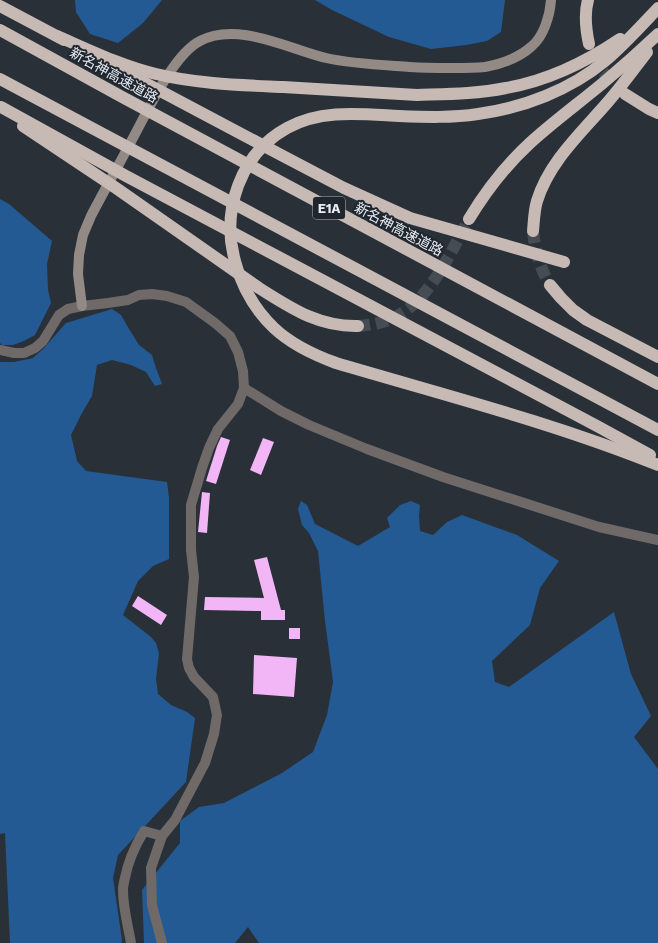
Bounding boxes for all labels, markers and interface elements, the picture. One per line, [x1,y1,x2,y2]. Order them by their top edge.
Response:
street label: 新名神高速道路 [67,44,161,106]
road number: E1A [313,197,345,219]
street label: 新名神高速道路 [352,199,446,259]

